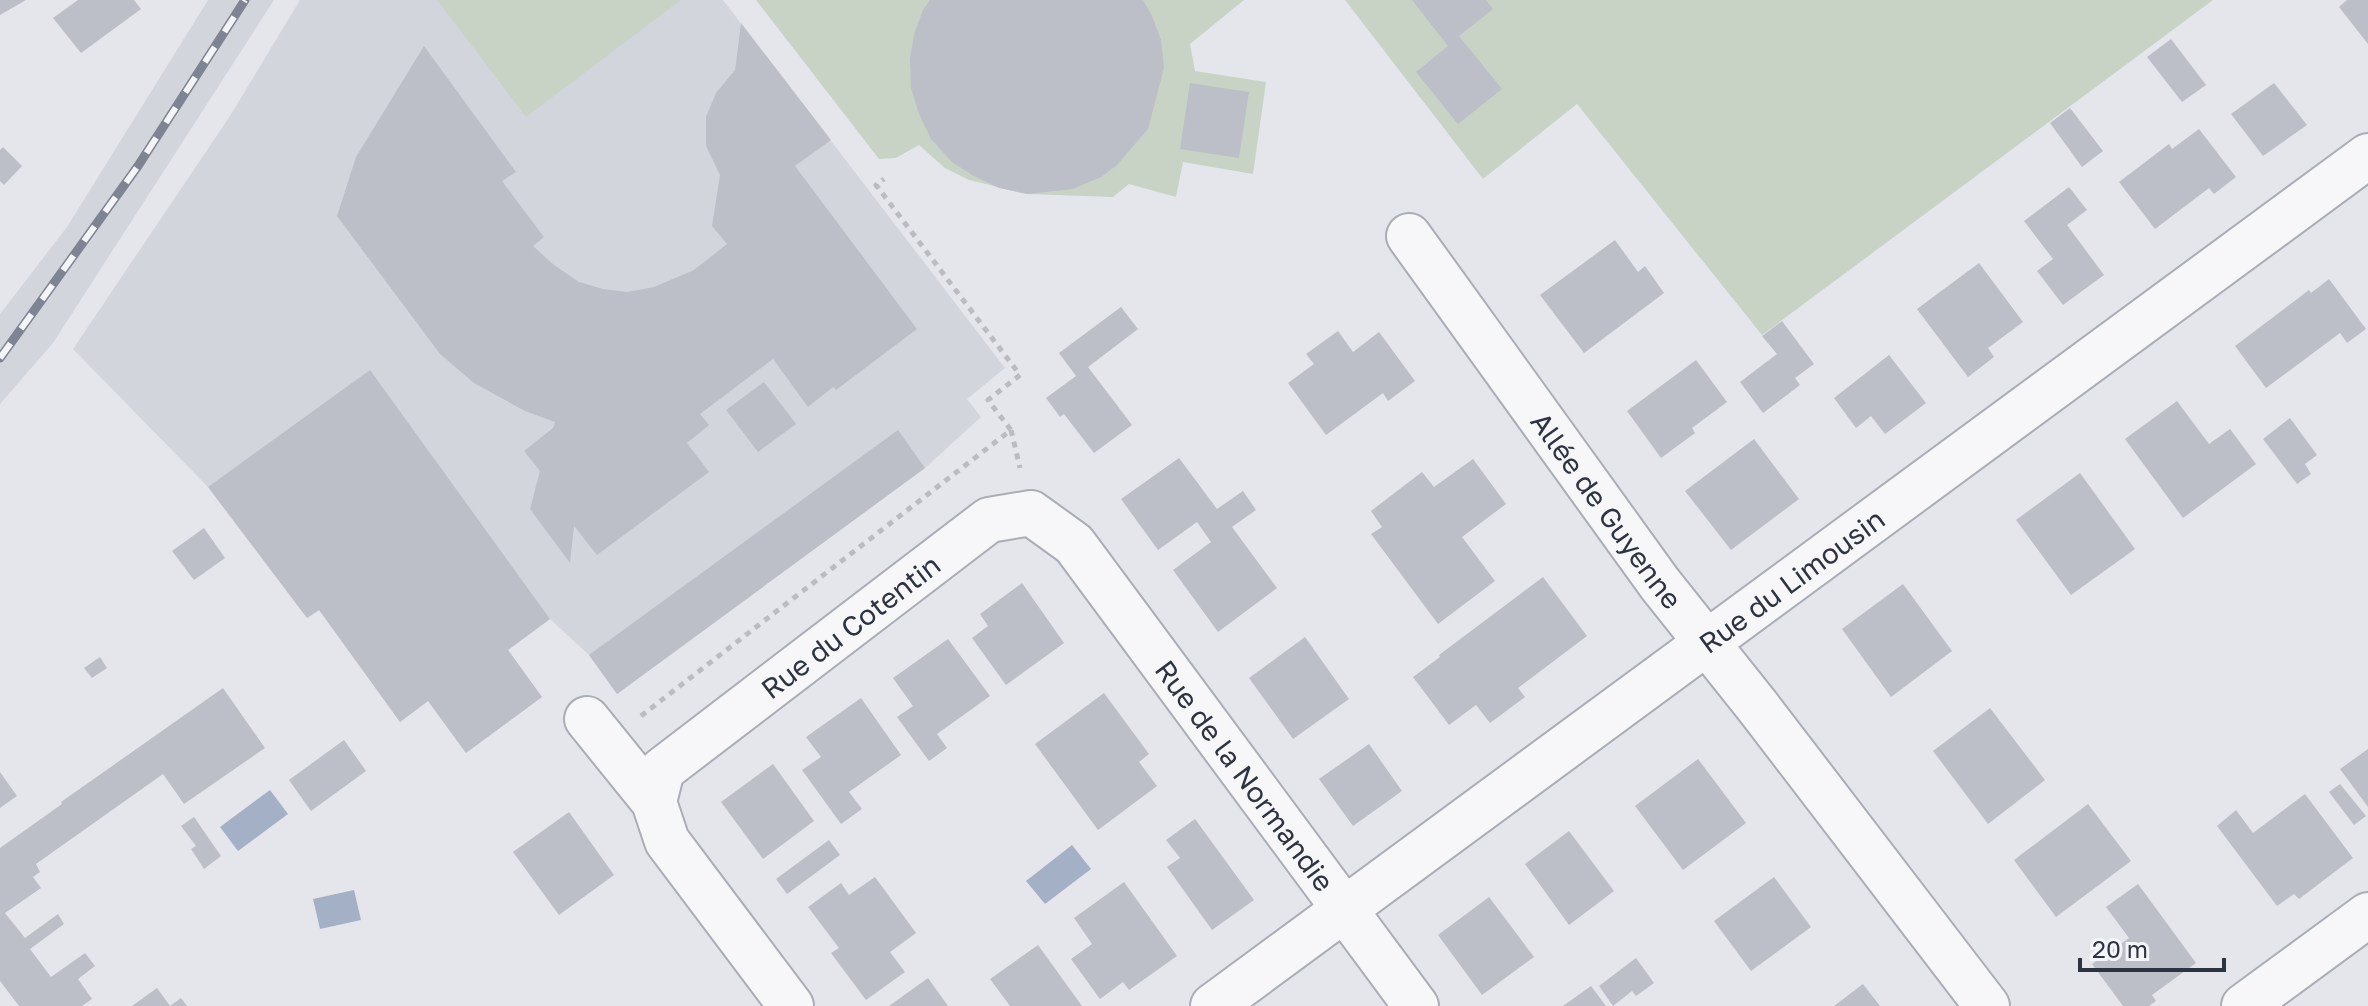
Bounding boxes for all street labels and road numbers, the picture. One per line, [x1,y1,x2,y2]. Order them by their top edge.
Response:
street label: Allée de Guyenne [1525,405,1689,615]
street label: Rue du Limousin [1692,501,1890,659]
street label: Rue du Cotentin [754,547,946,705]
street label: Rue de la Normandie [1149,653,1341,897]

